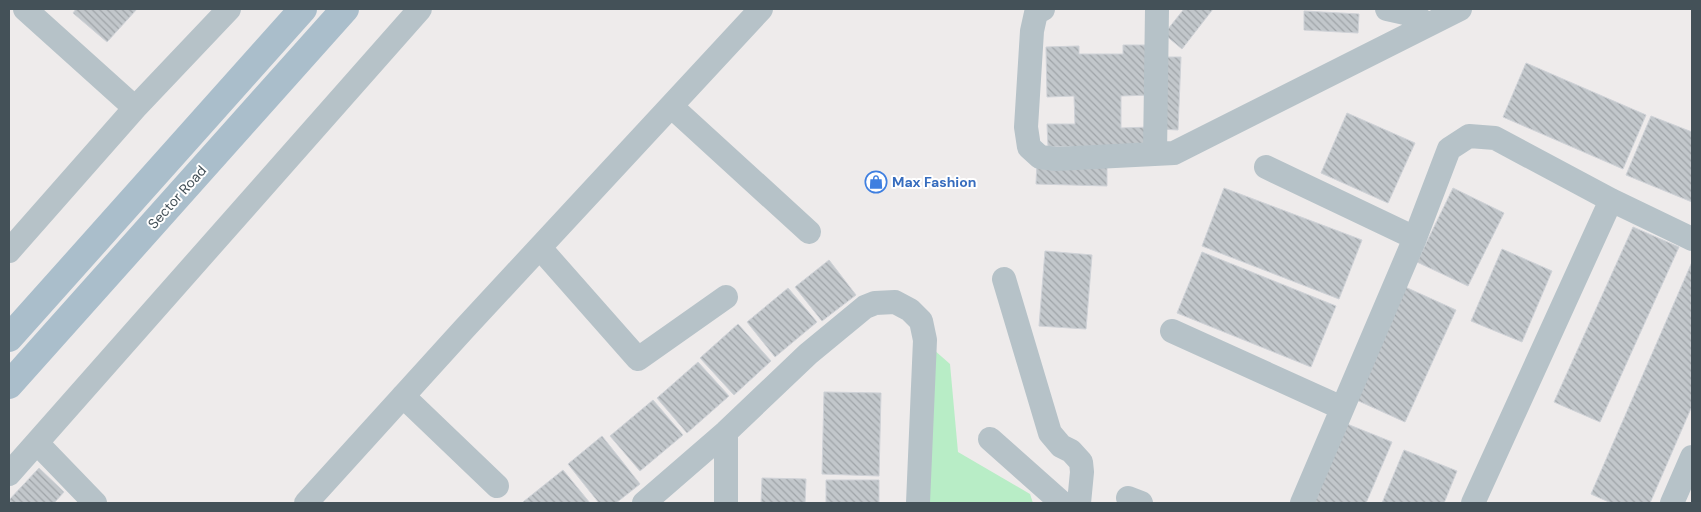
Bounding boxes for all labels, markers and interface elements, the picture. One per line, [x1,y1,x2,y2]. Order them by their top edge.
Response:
street label: Sector Road [144,162,210,232]
shop icon: Max Fashion [864,170,888,194]
place label: Max Fashion [892,173,976,191]

